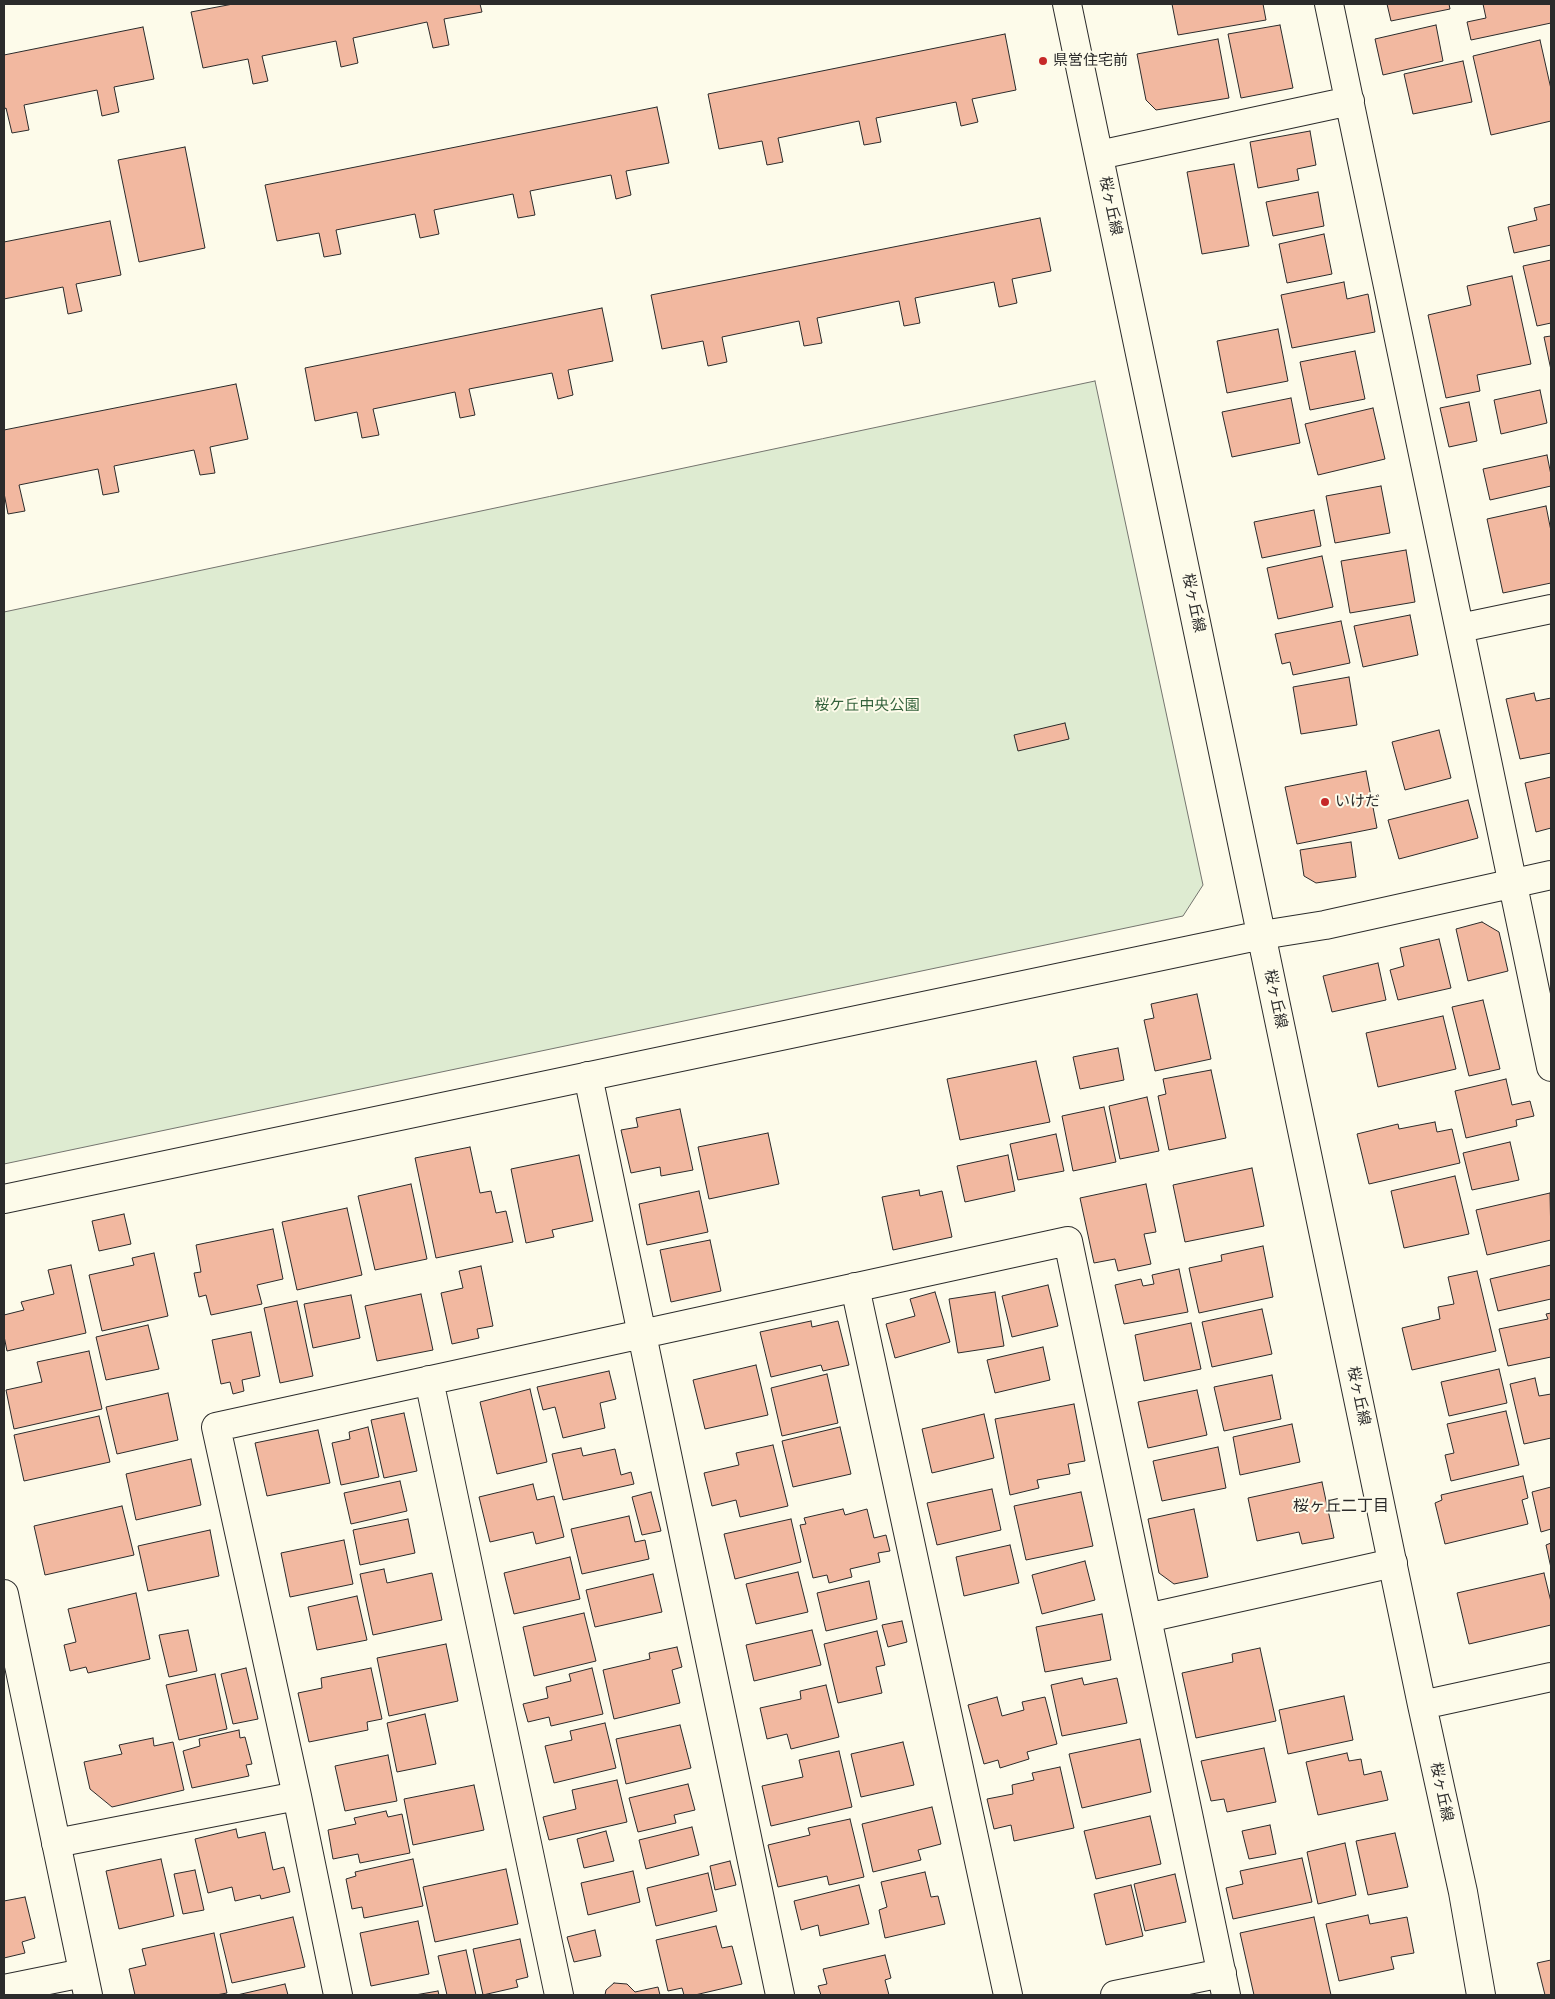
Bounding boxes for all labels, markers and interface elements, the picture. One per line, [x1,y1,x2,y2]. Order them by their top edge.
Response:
place label: 県営住宅前 [1053,52,1128,70]
marker: 県営住宅前 [1037,55,1049,67]
street label: 桜ヶ丘線 [1095,175,1125,237]
street label: 桜ヶ丘線 [1178,572,1208,634]
park label: 桜ケ丘中央公園 [815,697,919,715]
place label: いけだ [1335,793,1380,811]
marker: いけだ [1319,796,1331,808]
street label: 桜ヶ丘線 [1260,968,1290,1030]
street label: 桜ヶ丘線 [1343,1365,1373,1427]
district label: 桜ヶ丘二丁目 [1293,1497,1389,1517]
street label: 桜ヶ丘線 [1426,1761,1456,1823]

